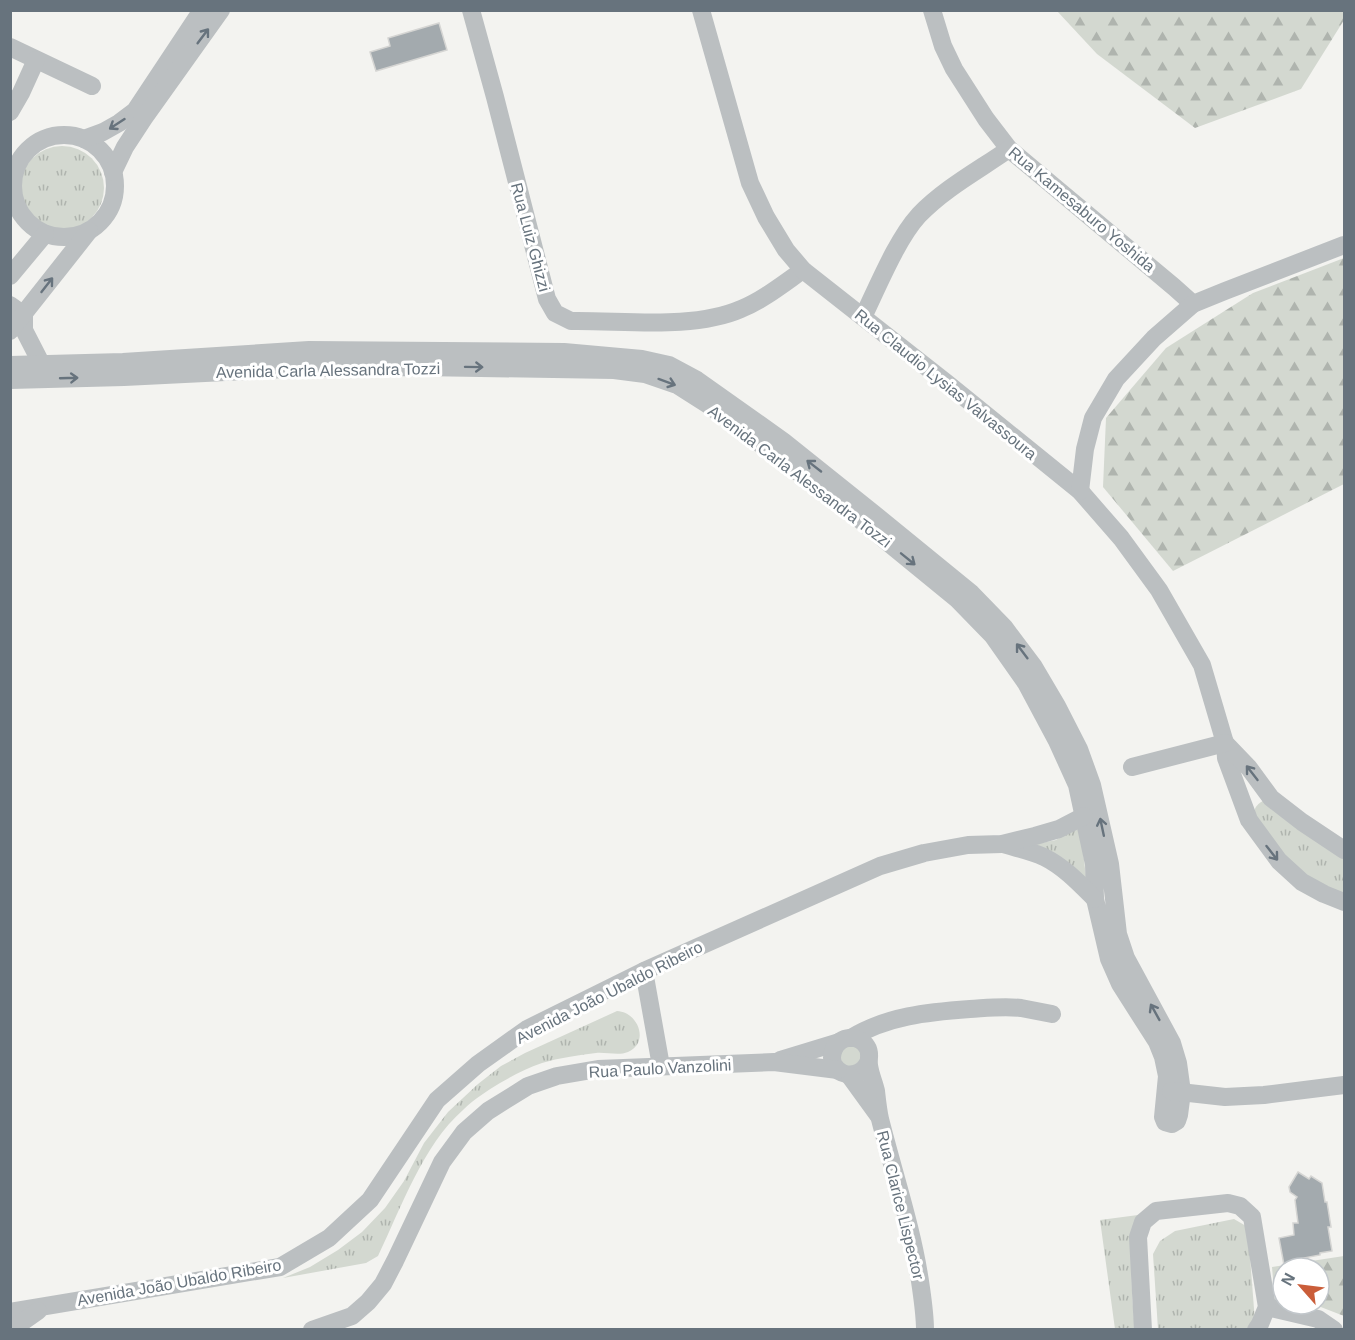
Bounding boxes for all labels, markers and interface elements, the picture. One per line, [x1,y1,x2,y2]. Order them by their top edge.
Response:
one-way arrow [196,28,209,44]
one-way arrow [109,117,126,130]
street label: Rua Kamesaburo Yoshida [1005,143,1158,275]
street label: Rua Luiz Ghizzi [508,181,553,293]
one-way arrow [41,277,54,293]
street label: Rua Claudio Lysias Valvassoura [852,306,1040,463]
street label: Avenida Carla Alessandra Tozzi [216,360,440,381]
one-way arrow [463,362,483,373]
one-way arrow [58,373,78,384]
one-way arrow [657,377,676,388]
street label: Avenida Carla Alessandra Tozzi [705,402,894,551]
one-way arrow [807,460,823,473]
one-way arrow [900,552,915,566]
one-way arrow [1016,643,1029,659]
one-way arrow [1246,765,1259,781]
one-way arrow [1096,818,1108,837]
one-way arrow [1266,844,1279,860]
street label: Avenida João Ubaldo Ribeiro [513,938,705,1047]
one-way arrow [1149,1004,1161,1021]
street label: Rua Paulo Vanzolini [588,1056,732,1081]
street label: Rua Clarice Lispector [874,1129,927,1282]
street label: Avenida João Ubaldo Ribeiro [76,1256,283,1309]
north arrow [1271,1256,1331,1316]
text: N [1278,1270,1298,1288]

